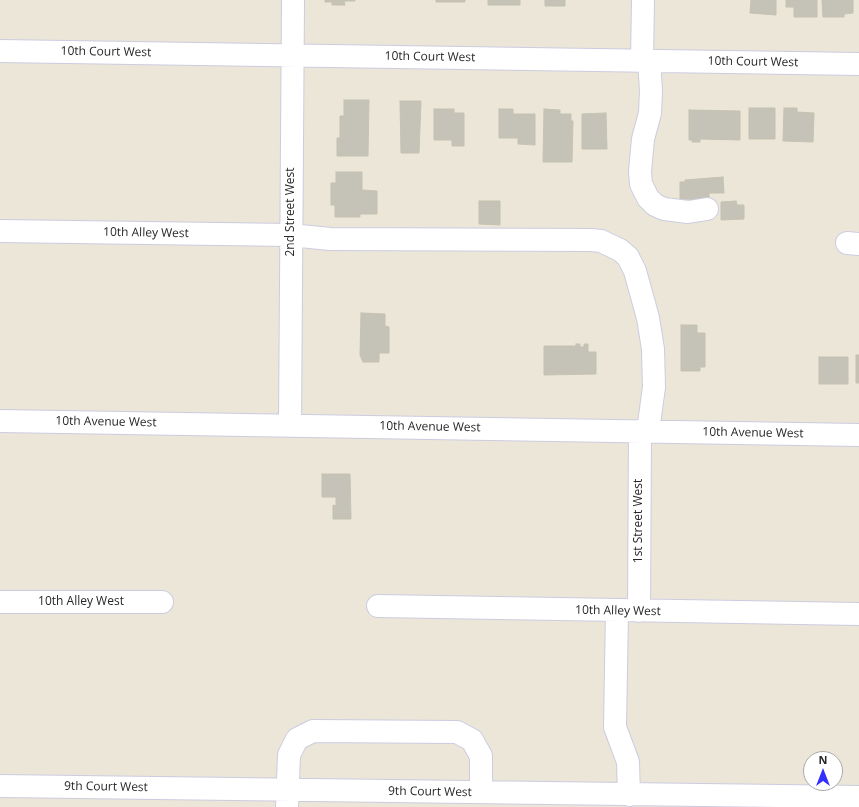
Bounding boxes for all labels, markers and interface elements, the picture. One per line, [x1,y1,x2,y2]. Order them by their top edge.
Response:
street label: 10th Court West [61,44,151,60]
street label: 10th Court West [385,49,475,65]
street label: 10th Court West [708,54,798,70]
street label: 2nd Street West [284,167,298,257]
street label: 10th Alley West [103,225,189,241]
street label: 10th Avenue West [55,414,157,430]
street label: 10th Avenue West [379,419,481,435]
street label: 10th Avenue West [702,425,804,441]
street label: 1st Street West [632,479,646,563]
street label: 10th Alley West [38,595,124,609]
street label: 10th Alley West [575,603,661,619]
north arrow [803,751,843,791]
text: N [819,752,827,767]
street label: 9th Court West [64,779,148,795]
street label: 9th Court West [388,784,472,800]

